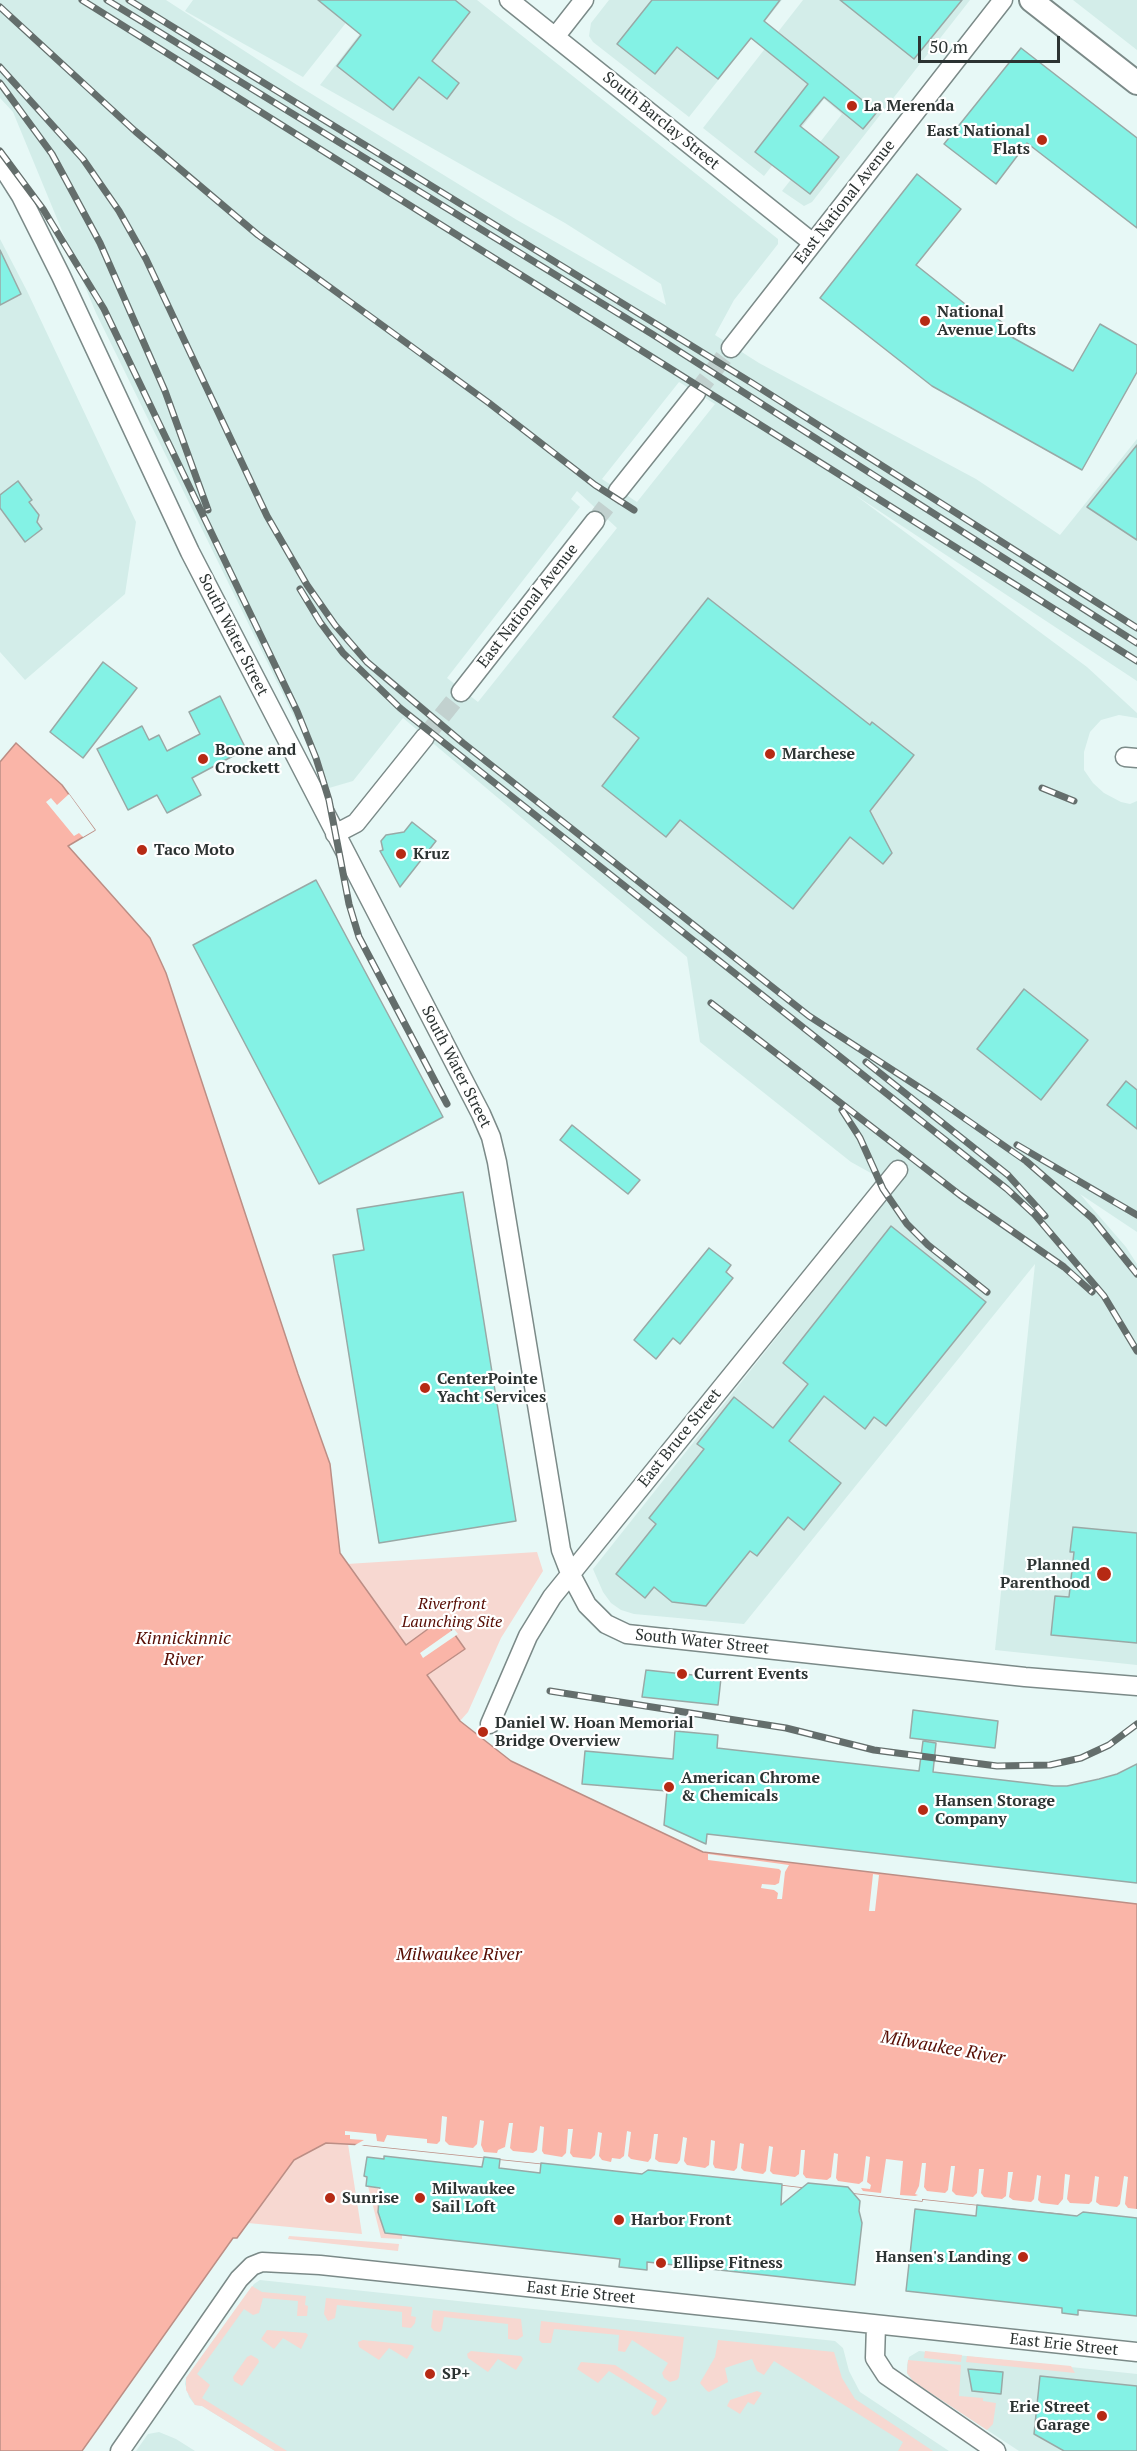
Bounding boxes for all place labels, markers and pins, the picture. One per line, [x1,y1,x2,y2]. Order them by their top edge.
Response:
place label: La Merenda [864,96,954,116]
marker: La Merenda [845,99,859,113]
place label: East National Flats [927,121,1030,159]
marker: East National Flats [1035,133,1049,147]
place label: National Avenue Lofts [937,302,1036,340]
marker: National Avenue Lofts [918,314,932,328]
place label: Boone and Crockett [215,740,296,778]
place label: Marchese [782,744,855,764]
marker: Marchese [763,747,777,761]
marker: Boone and Crockett [196,752,210,766]
place label: Taco Moto [154,840,235,860]
marker: Taco Moto [135,843,149,857]
place label: Kruz [413,844,449,864]
marker: Kruz [394,847,408,861]
place label: CenterPointe Yacht Services [437,1369,546,1407]
marker: CenterPointe Yacht Services [418,1381,432,1395]
place label: Planned Parenthood [1000,1555,1090,1593]
marker: Planned Parenthood [1095,1565,1113,1583]
place label: Current Events [694,1664,808,1684]
marker: Current Events [675,1667,689,1681]
place label: Daniel W. Hoan Memorial Bridge Overview [495,1713,694,1751]
marker: Daniel W. Hoan Memorial Bridge Overview [476,1725,490,1739]
place label: American Chrome & Chemicals [681,1768,820,1806]
marker: American Chrome & Chemicals [662,1780,676,1794]
place label: Hansen Storage Company [935,1791,1055,1829]
marker: Hansen Storage Company [916,1803,930,1817]
place label: Milwaukee Sail Loft [432,2179,515,2217]
place label: Sunrise [342,2188,399,2208]
marker: Sunrise [323,2191,337,2205]
marker: Milwaukee Sail Loft [413,2191,427,2205]
place label: Harbor Front [631,2210,732,2230]
marker: Harbor Front [612,2213,626,2227]
place label: Hansen's Landing [875,2247,1011,2267]
marker: Hansen's Landing [1016,2250,1030,2264]
place label: Ellipse Fitness [673,2253,783,2273]
marker: Ellipse Fitness [654,2256,668,2270]
place label: SP+ [442,2364,470,2384]
marker: SP+ [423,2367,437,2381]
place label: Erie Street Garage [1009,2397,1090,2435]
marker: Erie Street Garage [1095,2409,1109,2423]

